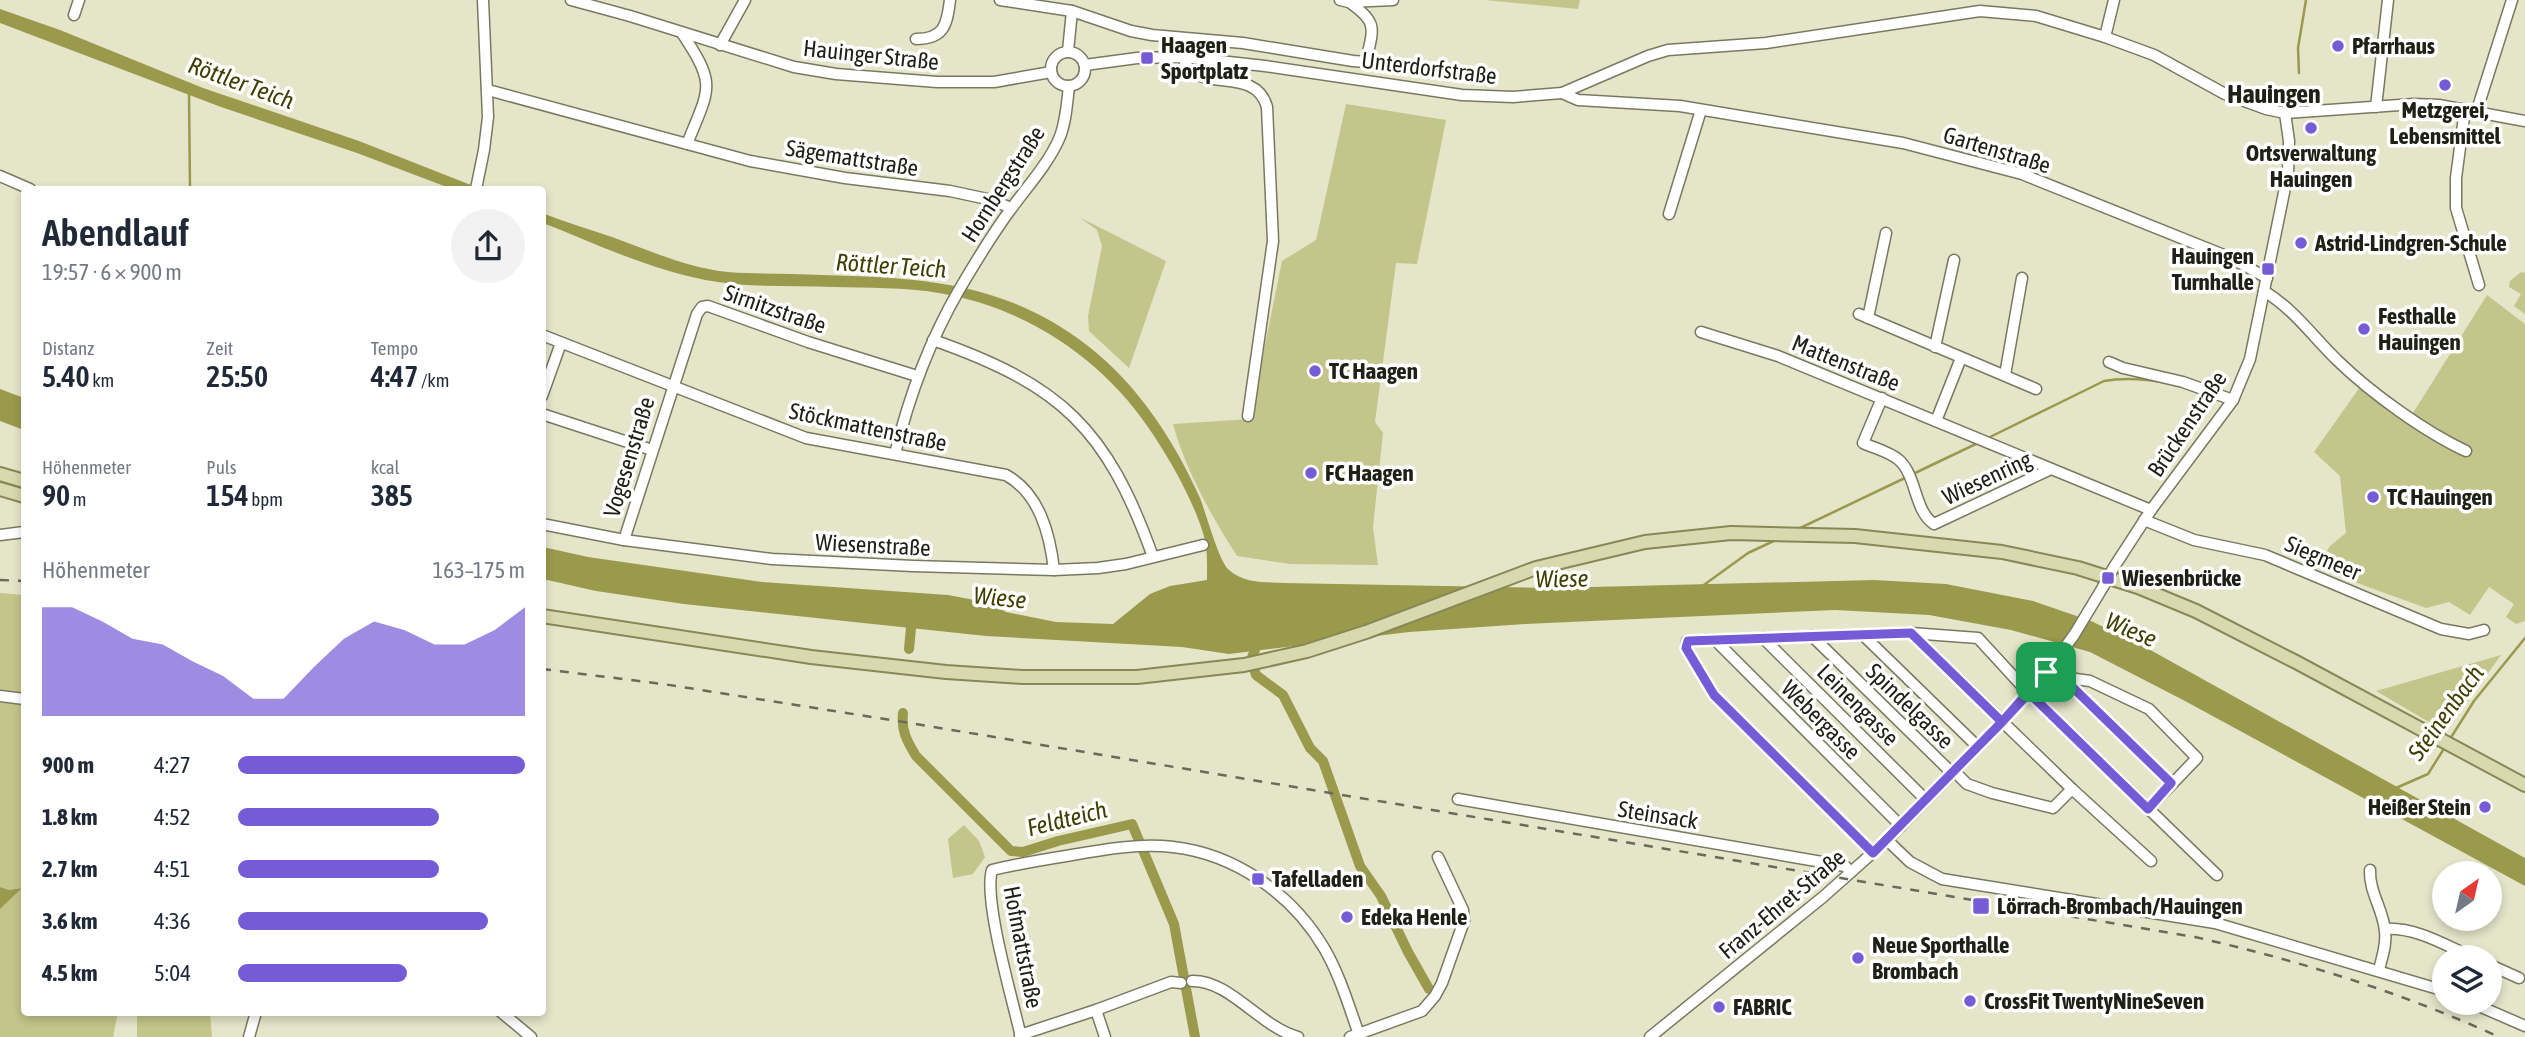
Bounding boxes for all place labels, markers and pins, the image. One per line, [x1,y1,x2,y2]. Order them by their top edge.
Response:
place label: Haagen Sportplatz [1161,32,1249,84]
place label: Pfarrhaus [2352,33,2435,59]
marker: Pfarrhaus [2330,38,2346,54]
marker: Haagen Sportplatz [1139,50,1155,66]
marker: Metzgerei, Lebensmittel [2437,77,2453,93]
place label: Metzgerei, Lebensmittel [2389,97,2502,149]
marker: Ortsverwaltung Hauingen [2303,120,2319,136]
place label: Ortsverwaltung Hauingen [2246,140,2376,192]
place label: Astrid-Lindgren-Schule [2314,230,2507,256]
marker: Astrid-Lindgren-Schule [2293,235,2309,251]
place label: Hauingen Turnhalle [2171,243,2254,295]
marker: Hauingen Turnhalle [2260,261,2276,277]
place label: Festhalle Hauingen [2378,303,2461,355]
marker: Festhalle Hauingen [2356,321,2372,337]
place label: TC Haagen [1329,358,1418,384]
marker: TC Haagen [1307,363,1323,379]
place label: FC Haagen [1325,460,1414,486]
marker: FC Haagen [1303,465,1319,481]
place label: TC Hauingen [2387,484,2493,510]
marker: TC Hauingen [2365,489,2381,505]
place label: Wiesenbrücke [2121,565,2242,591]
marker: Wiesenbrücke [2100,570,2116,586]
pin [2016,642,2076,702]
place label: Heißer Stein [2368,794,2471,820]
marker: Heißer Stein [2477,799,2493,815]
place label: Tafelladen [1272,866,1363,892]
marker: Tafelladen [1250,871,1266,887]
place label: Lörrach-Brombach/Hauingen [1997,893,2243,919]
marker: Lörrach-Brombach/Hauingen [1971,896,1991,916]
place label: Edeka Henle [1361,904,1467,930]
marker: Edeka Henle [1339,909,1355,925]
place label: Neue Sporthalle Brombach [1872,932,2010,984]
marker: Neue Sporthalle Brombach [1850,950,1866,966]
place label: CrossFit TwentyNineSeven [1984,988,2204,1014]
marker: CrossFit TwentyNineSeven [1962,993,1978,1009]
place label: FABRIC [1733,994,1792,1020]
marker: FABRIC [1711,999,1727,1015]

